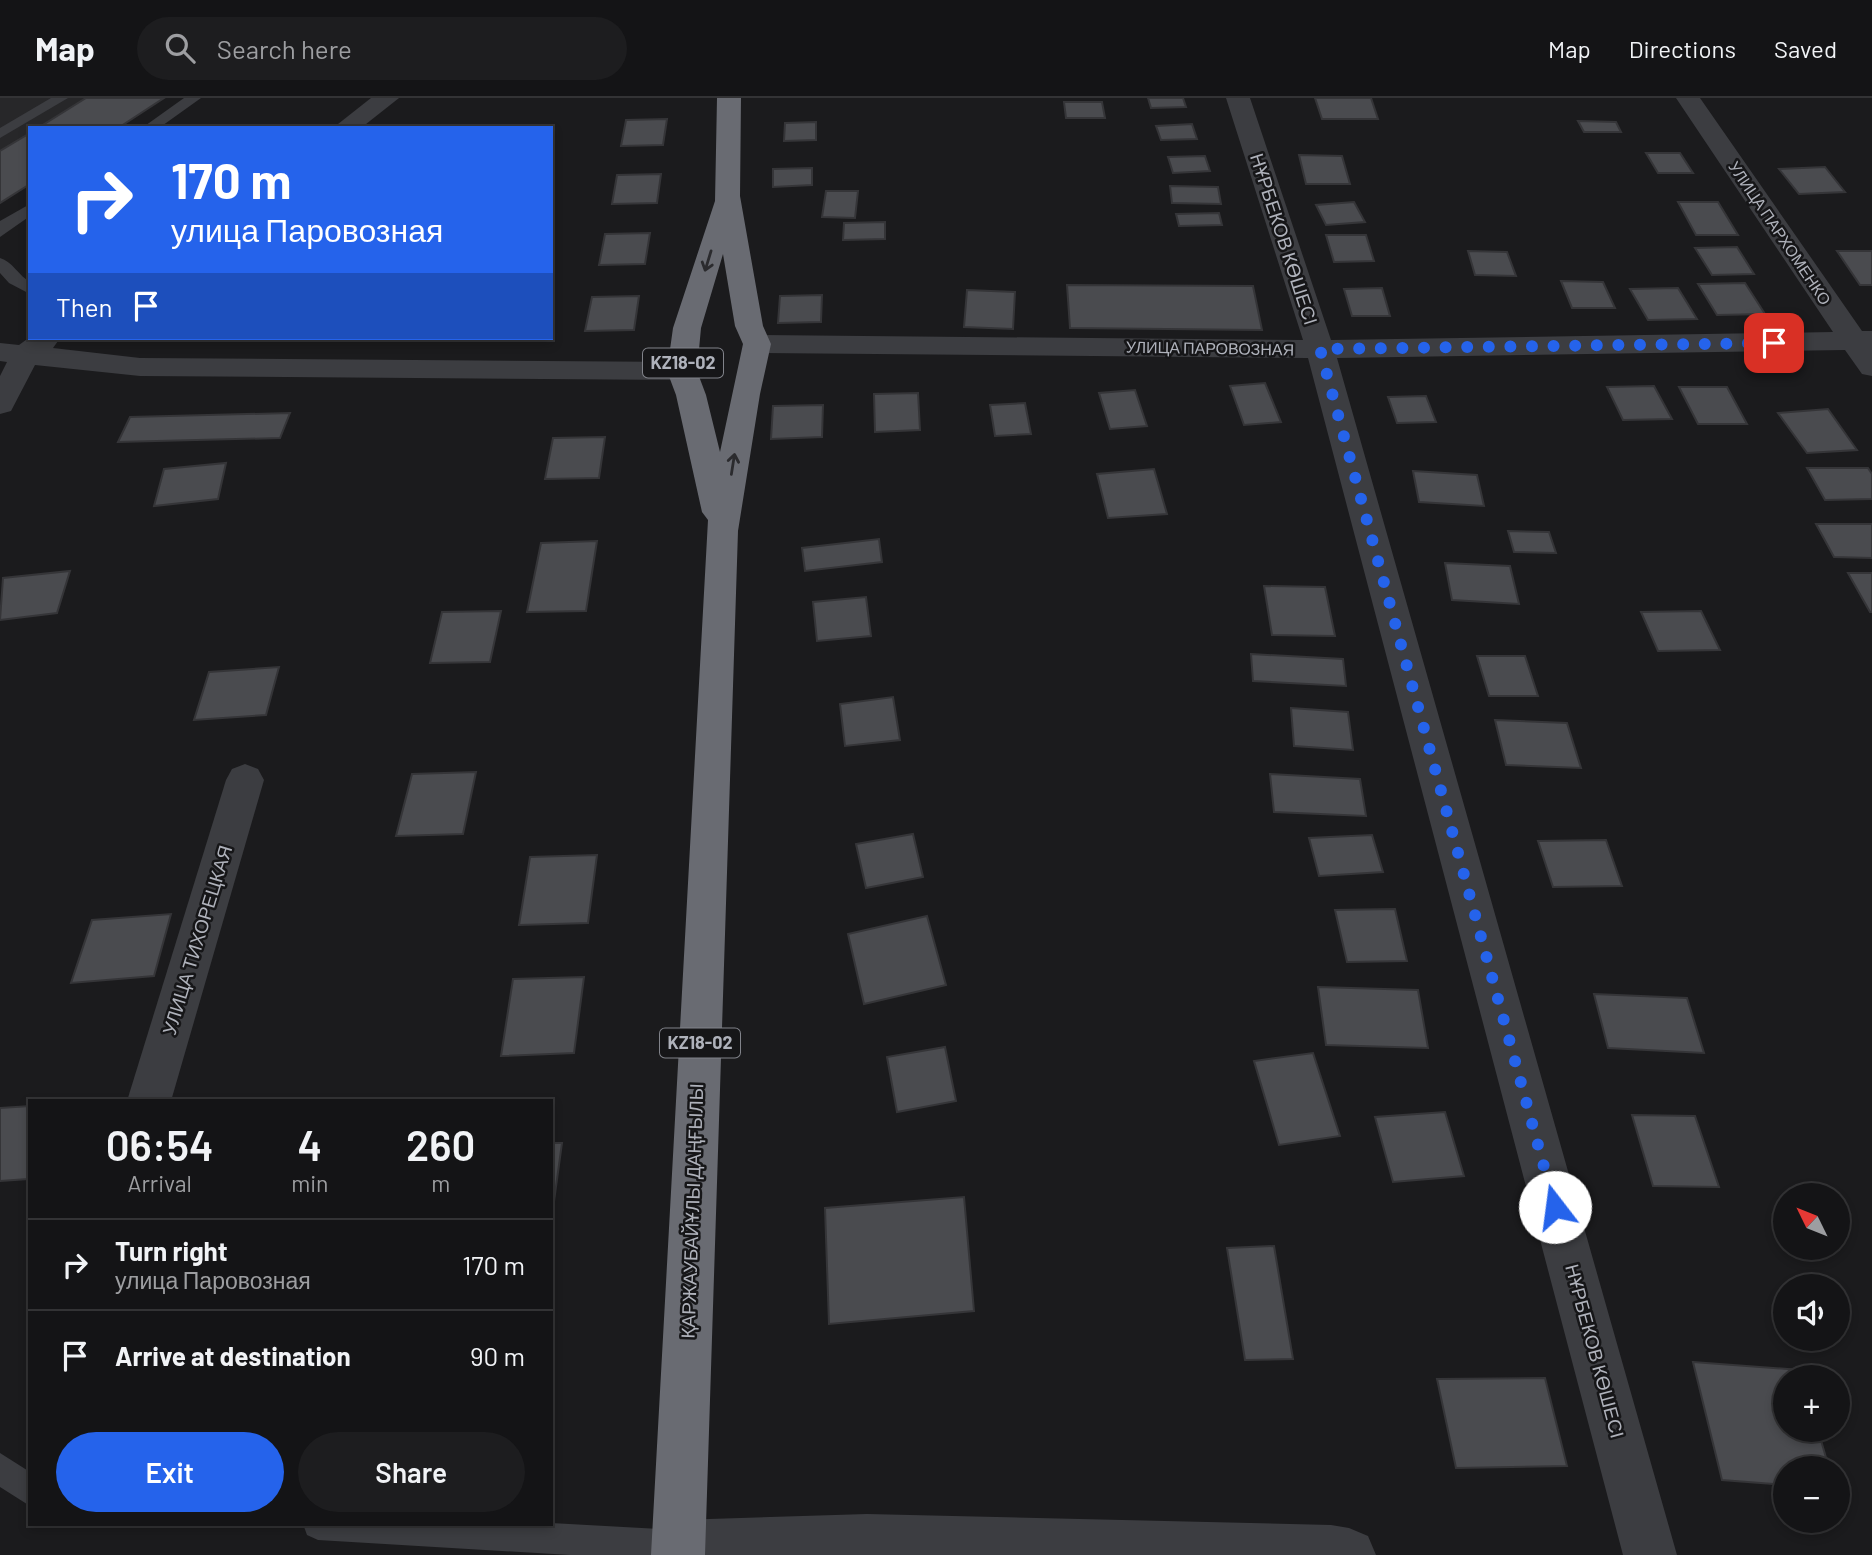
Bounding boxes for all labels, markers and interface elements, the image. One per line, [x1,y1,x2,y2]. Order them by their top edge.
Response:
search box [137,17,627,80]
text: Map [35,28,95,68]
icon: search [161,29,199,67]
text: Search here [217,33,352,64]
text: Map [1548,34,1591,63]
text: Directions [1629,34,1736,63]
text: Saved [1774,34,1837,63]
text: 170 m [171,150,291,209]
street label: НҰРБЕКОВ КӨШЕСІ [1246,150,1323,328]
icon: right [56,154,147,245]
street label: УЛИЦА ПАРХОМЕНКО [1725,157,1836,308]
text: улица Паровозная [171,210,443,248]
one-way arrow [700,250,713,272]
icon: arrive [127,287,165,325]
text: Then [56,291,113,322]
pin [1744,313,1804,373]
icon: arrive [1755,324,1793,362]
street label: УЛИЦА ПАРОВОЗНАЯ [1126,337,1294,358]
road number: KZ18-02 [643,348,723,377]
one-way arrow [727,453,740,475]
street label: УЛИЦА ТИХОРЕЦКАЯ [157,842,236,1037]
road number: KZ18-02 [660,1028,740,1058]
street label: ҚАРЖАУБАЙҰЛЫ ДАҢҒЫЛЫ [676,1083,707,1339]
text: 06:54 [106,1119,213,1169]
text: 4 [298,1119,322,1169]
text: 260 [406,1119,475,1169]
text: Arrival [127,1169,192,1197]
text: min [291,1169,328,1197]
text: m [431,1169,450,1197]
position arrow [1518,1170,1592,1244]
north arrow [1773,1183,1850,1260]
map controls [1773,1183,1850,1533]
text: Turn right [115,1235,228,1266]
icon: right [56,1246,94,1284]
text: 170 m [462,1249,525,1280]
street label: НҰРБЕКОВ КӨШЕСІ [1561,1261,1630,1440]
text: улица Паровозная [115,1266,311,1294]
button: sound [1773,1274,1850,1351]
icon: arrive [56,1337,94,1375]
text: Arrive at destination [115,1340,351,1371]
text: 90 m [470,1340,525,1371]
button: + [1773,1365,1850,1442]
button: Exit [56,1432,284,1512]
button: Share [298,1432,525,1512]
button: − [1773,1456,1850,1533]

